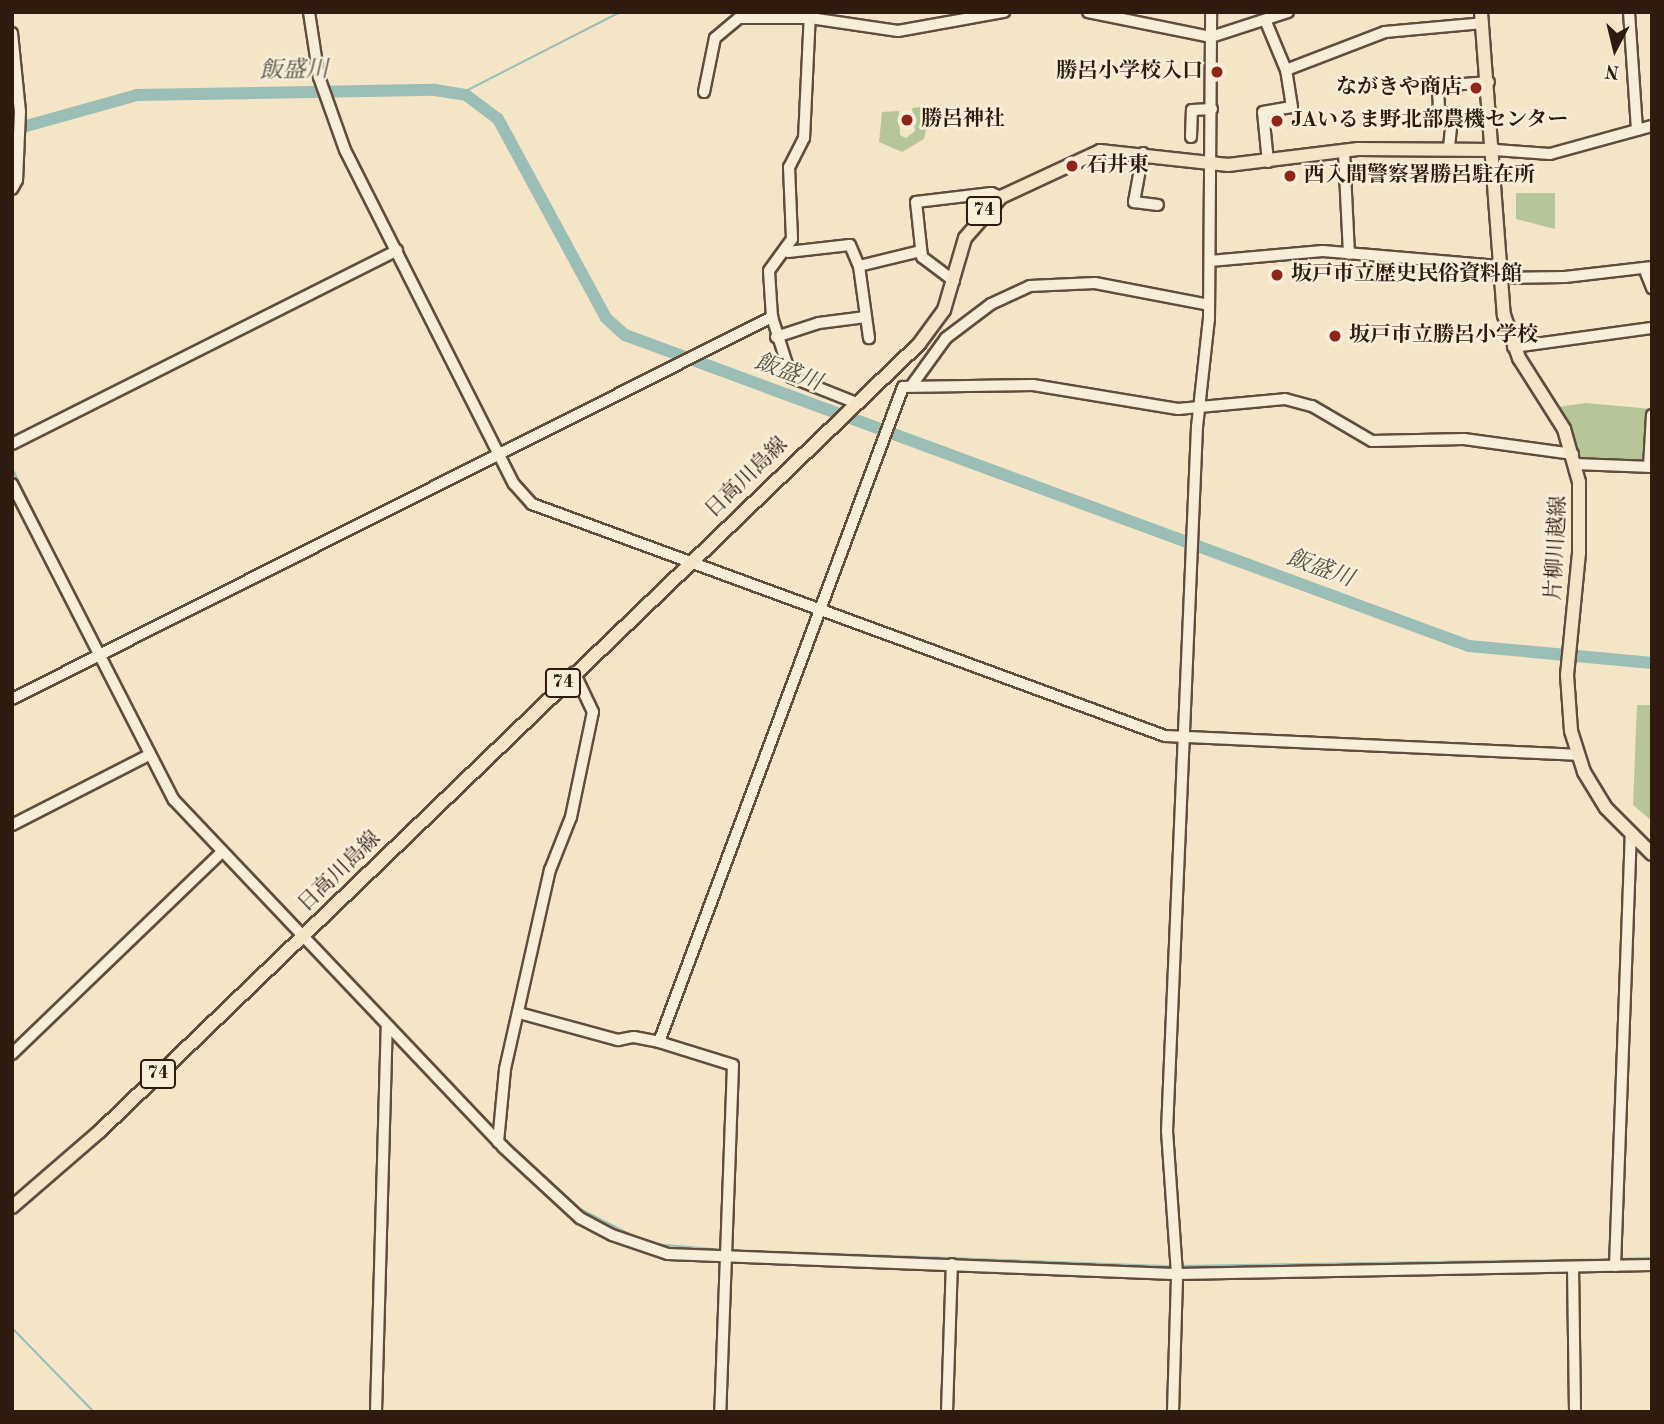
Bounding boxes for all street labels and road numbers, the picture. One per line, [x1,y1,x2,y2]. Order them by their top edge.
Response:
road number: 74 [965,196,1003,226]
street label: 日高川島線 [700,432,794,524]
street label: 片柳川越線 [1542,495,1572,601]
road number: 74 [544,668,582,698]
street label: 日高川島線 [293,826,387,918]
road number: 74 [139,1058,177,1090]

